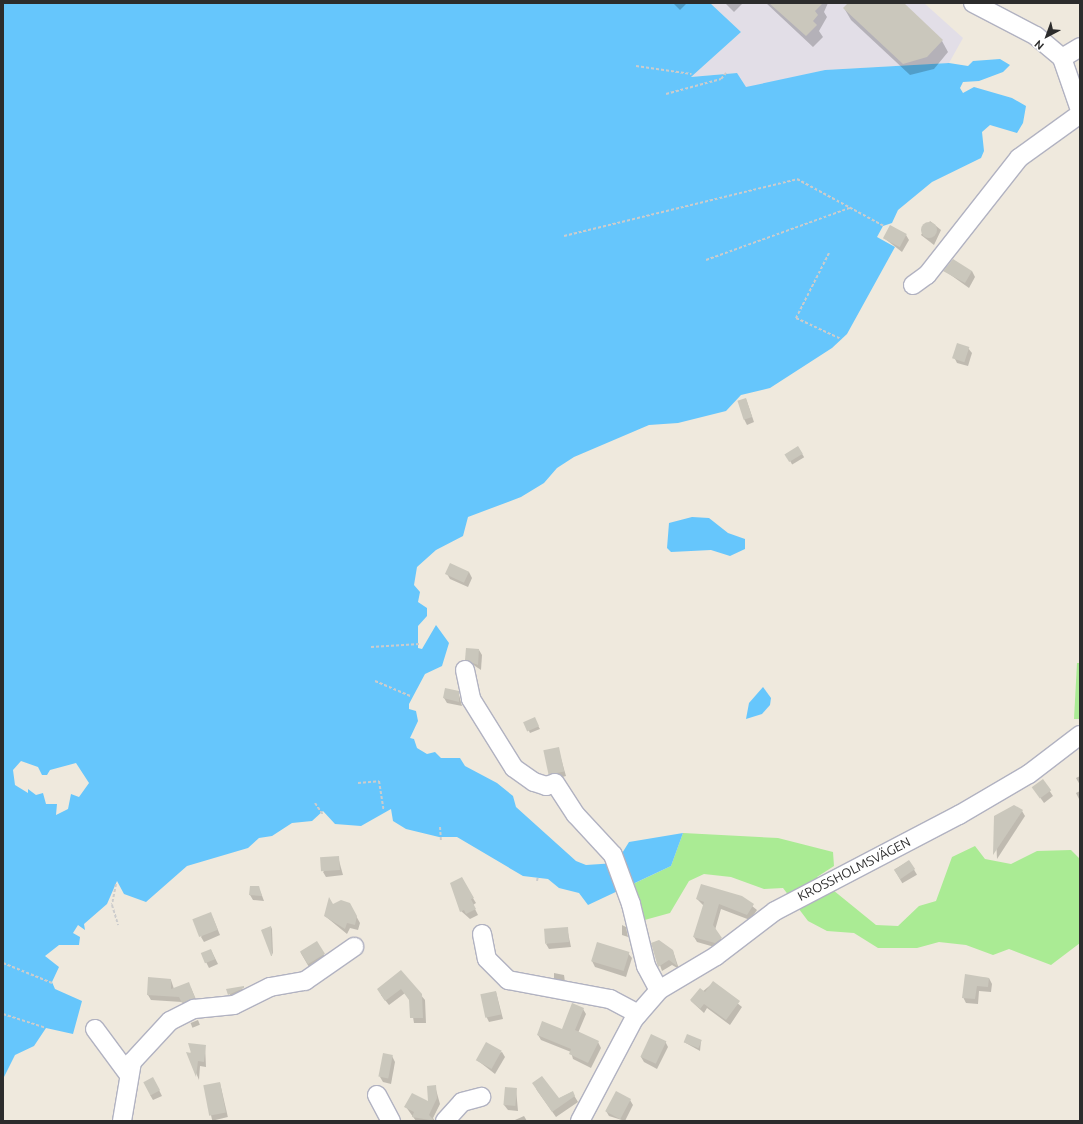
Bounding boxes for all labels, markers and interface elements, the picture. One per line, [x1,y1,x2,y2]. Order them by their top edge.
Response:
north arrow [1027,16,1067,56]
text: N [1032,38,1046,52]
street label: KROSSHOLMSVÄGEN [795,834,913,904]

